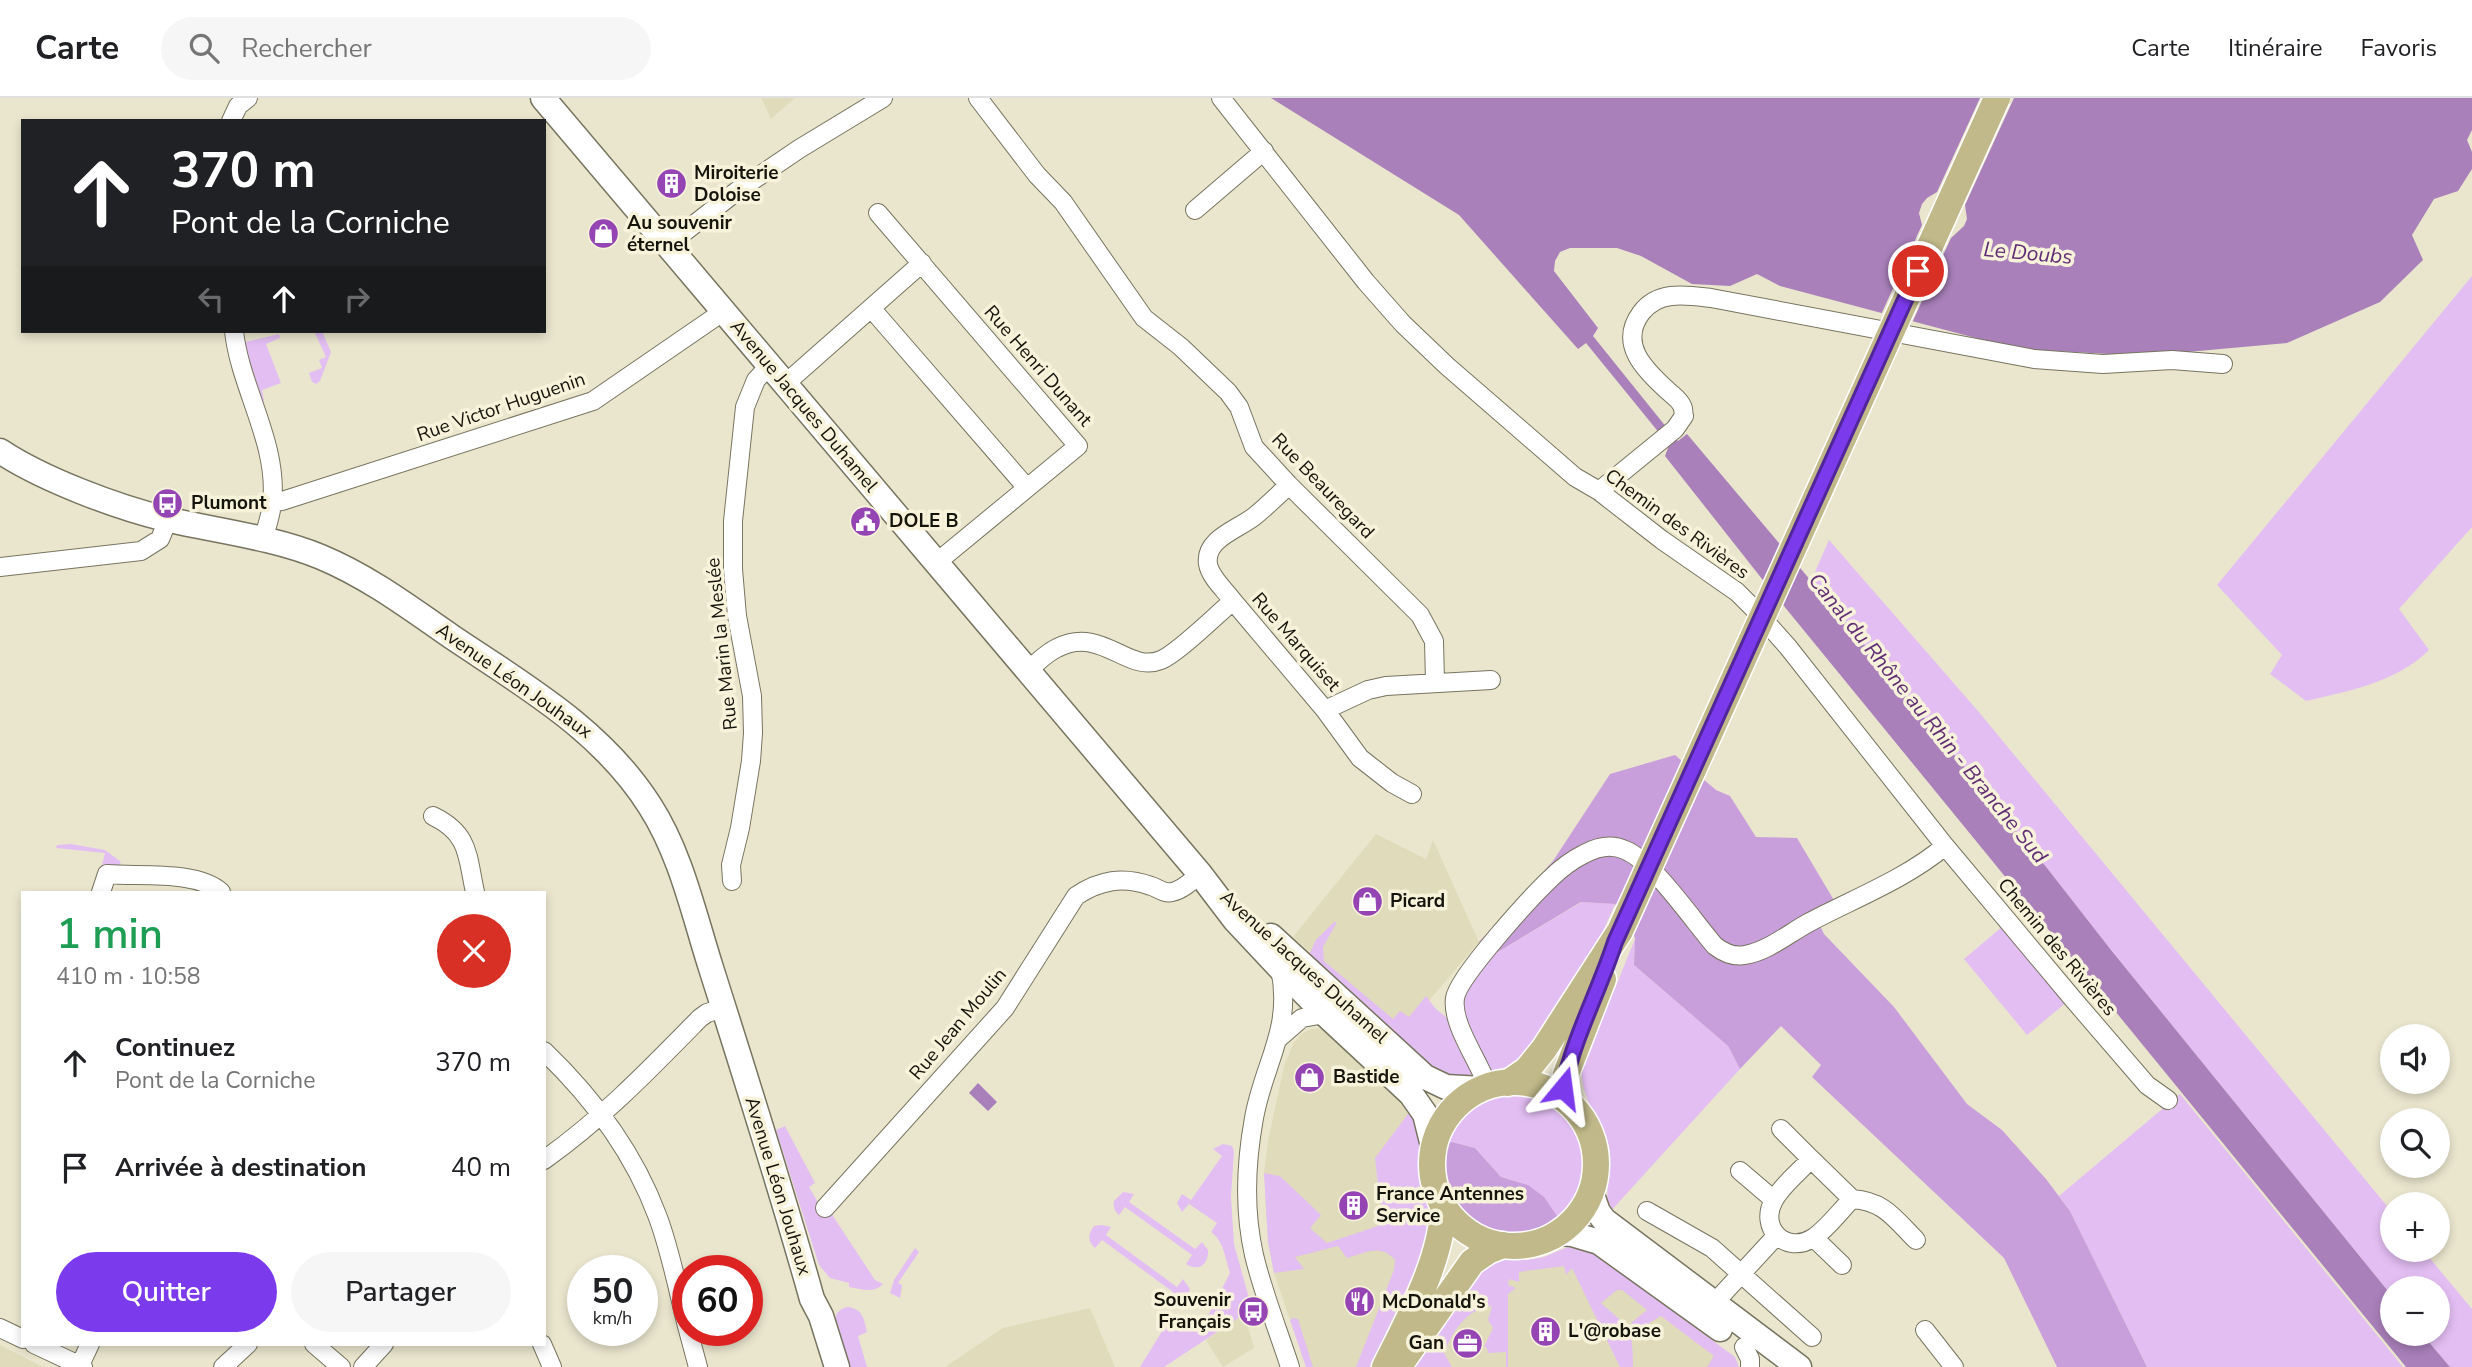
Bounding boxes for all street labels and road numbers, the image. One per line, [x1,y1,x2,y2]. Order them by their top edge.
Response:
street label: Rue Henri Dunant [978,300,1098,432]
street label: Avenue Jacques Duhamel [724,314,884,498]
street label: Rue Victor Huguenin [413,366,589,448]
street label: Rue Beauregard [1266,427,1380,545]
street label: Chemin des Rivières [1600,463,1754,585]
street label: Rue Marin la Meslée [700,556,744,732]
street label: Rue Marquiset [1246,587,1347,697]
street label: Avenue Léon Jouhaux [431,617,597,745]
street label: Chemin des Rivières [1992,873,2122,1021]
street label: Avenue Jacques Duhamel [1214,884,1394,1050]
street label: Rue Jean Moulin [903,963,1013,1085]
street label: Avenue Léon Jouhaux [739,1094,817,1278]

